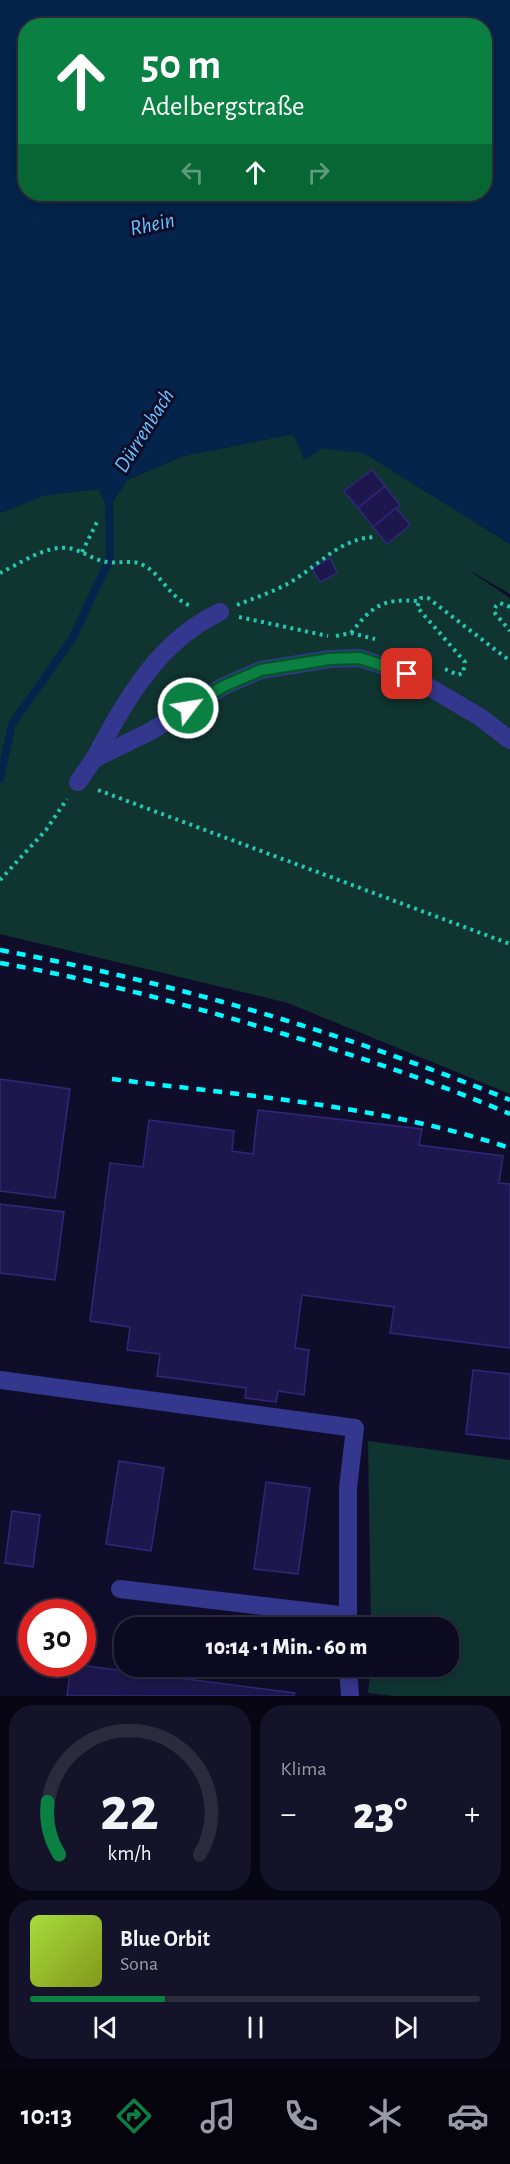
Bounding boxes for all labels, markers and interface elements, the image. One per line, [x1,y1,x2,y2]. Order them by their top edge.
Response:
icon: ahead [42,42,120,120]
text: 50 m [141,44,221,86]
text: Adelbergstraße [141,93,304,120]
icon: left [176,156,209,189]
icon: ahead [239,156,272,189]
icon: right [302,156,335,189]
water label: Rhein [128,209,177,239]
water label: Dürrenbach [110,385,178,476]
pin [381,648,432,699]
icon: arrive [390,657,423,690]
position arrow [156,676,220,740]
speed limit sign: 30 [18,1599,96,1677]
text: 10:14 · 1 Min. · 60 m [206,1636,367,1658]
text: Klima [281,1759,326,1779]
text: 22 [100,1779,159,1841]
text: 23° [353,1792,408,1837]
text: − [281,1798,296,1831]
text: + [464,1798,480,1831]
text: km/h [108,1843,152,1864]
text: Blue Orbit [120,1928,210,1950]
text: Sona [120,1954,158,1974]
icon: previous [89,2011,122,2044]
icon: pause [239,2011,272,2044]
icon: next [389,2011,422,2044]
icon: directions [113,2095,155,2137]
icon: music [197,2095,239,2137]
icon: phone [280,2095,322,2137]
icon: climate [364,2095,406,2137]
icon: car [447,2095,489,2137]
text: 10:13 [21,2102,72,2129]

